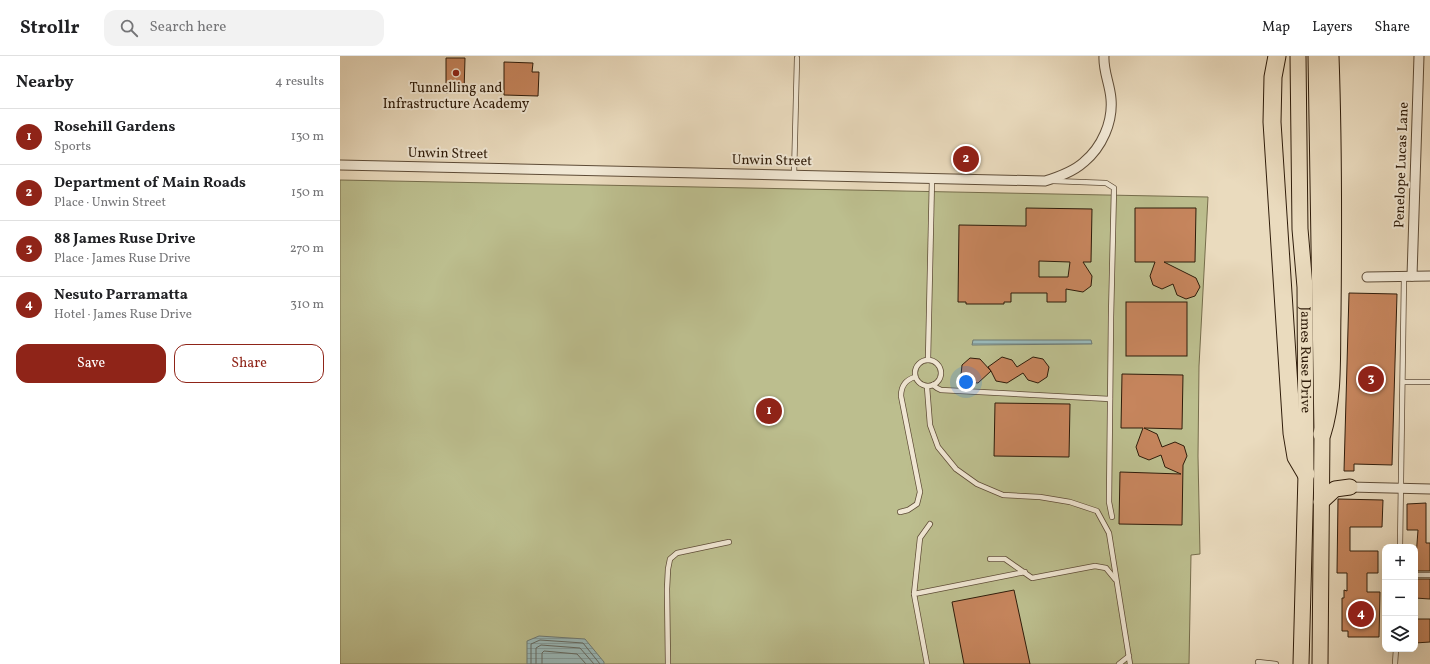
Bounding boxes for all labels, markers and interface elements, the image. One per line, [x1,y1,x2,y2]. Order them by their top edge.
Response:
search box [104,10,384,46]
text: Strollr [20,15,80,41]
icon: search [118,17,140,39]
text: Search here [150,17,226,38]
text: Map [1262,18,1290,37]
text: Layers [1312,18,1352,37]
text: Share [1374,18,1410,37]
marker: Tunnelling and Infrastructure Academy [451,68,461,78]
text: Nearby [16,71,74,94]
text: 4 results [275,73,324,91]
place label: Tunnelling and Infrastructure Academy [383,79,530,114]
street label: Penelope Lucas Lane [1390,101,1414,228]
text: Rosehill Gardens [54,117,175,138]
text: 1 [26,128,32,146]
text: 130 m [291,128,324,146]
text: Sports [54,138,91,156]
street label: Unwin Street [408,144,488,164]
pin: 2 [953,144,979,174]
street label: Unwin Street [732,151,812,171]
text: Department of Main Roads [54,173,246,194]
text: 2 [26,184,32,202]
text: 150 m [291,184,324,202]
text: Place · Unwin Street [54,194,166,212]
text: 88 James Ruse Drive [54,229,195,250]
text: 3 [26,240,32,258]
text: 270 m [290,240,324,258]
text: Place · James Ruse Drive [54,250,191,268]
text: Nesuto Parramatta [54,285,188,306]
text: 4 [25,296,33,314]
text: 310 m [290,296,324,314]
text: Hotel · James Ruse Drive [54,306,192,324]
street label: James Ruse Drive [1296,306,1315,413]
button: Save [16,344,166,383]
button: Share [174,344,324,383]
pin: 3 [1358,364,1384,394]
your location [956,372,976,392]
pin: 1 [756,396,782,426]
map controls [1382,544,1418,652]
button: + [1382,544,1418,580]
button: − [1382,580,1418,616]
pin: 4 [1348,599,1374,629]
button: layers [1382,616,1418,652]

